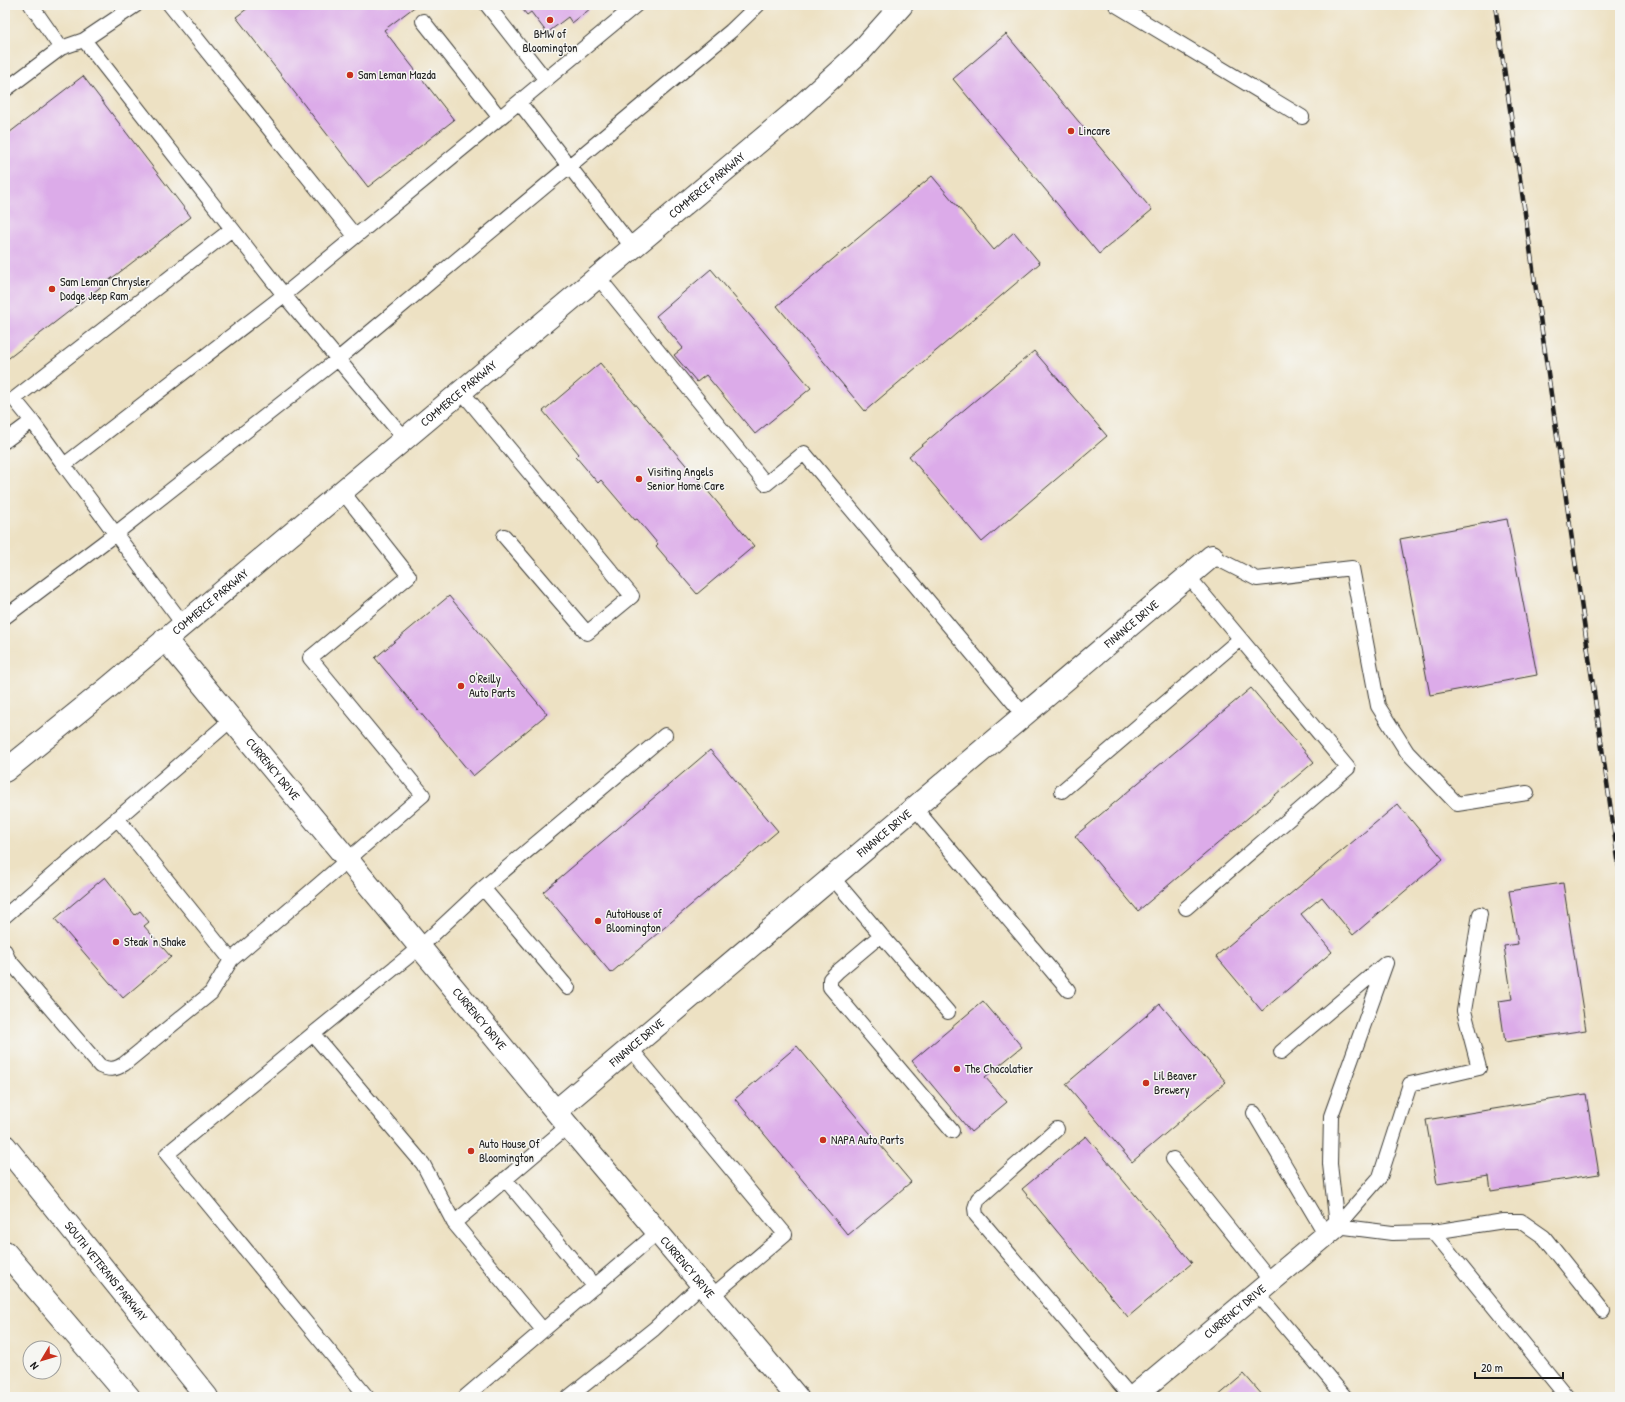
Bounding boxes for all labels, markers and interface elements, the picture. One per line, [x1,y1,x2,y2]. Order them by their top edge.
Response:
marker: BMW of Bloomington [545,15,555,25]
place label: BMW of Bloomington [523,25,577,56]
place label: Sam Leman Mazda [358,66,436,83]
marker: Sam Leman Mazda [345,70,355,80]
place label: Lincare [1079,122,1111,139]
marker: Lincare [1066,126,1076,136]
street label: COMMERCE PARKWAY [665,148,749,222]
place label: Sam Leman Chrysler Dodge Jeep Ram [60,273,150,304]
marker: Sam Leman Chrysler Dodge Jeep Ram [47,284,57,294]
street label: COMMERCE PARKWAY [416,356,501,430]
place label: Visiting Angels Senior Home Care [647,463,725,494]
marker: Visiting Angels Senior Home Care [634,474,644,484]
street label: COMMERCE PARKWAY [168,564,252,639]
street label: FINANCE DRIVE [1100,595,1163,652]
place label: O'Reilly Auto Parts [469,670,516,701]
marker: O'Reilly Auto Parts [456,681,466,691]
street label: CURRENCY DRIVE [242,734,305,804]
street label: FINANCE DRIVE [852,804,915,862]
place label: AutoHouse of Bloomington [606,905,663,936]
marker: AutoHouse of Bloomington [593,916,603,926]
place label: Steak 'n Shake [124,933,186,950]
marker: Steak 'n Shake [111,937,121,947]
street label: CURRENCY DRIVE [449,984,511,1054]
street label: FINANCE DRIVE [605,1014,668,1071]
place label: The Chocolatier [965,1060,1034,1077]
marker: The Chocolatier [952,1064,962,1074]
place label: Lil Beaver Brewery [1154,1067,1197,1098]
marker: Lil Beaver Brewery [1141,1078,1151,1088]
place label: NAPA Auto Parts [831,1131,904,1148]
place label: Auto House Of Bloomington [479,1135,540,1166]
marker: NAPA Auto Parts [818,1135,828,1145]
marker: Auto House Of Bloomington [466,1146,476,1156]
street label: SOUTH VETERANS PARKWAY [61,1218,152,1325]
street label: CURRENCY DRIVE [657,1232,719,1302]
street label: CURRENCY DRIVE [1200,1280,1270,1342]
north arrow [22,1340,62,1380]
scale bar [1475,1354,1563,1380]
text: N [27,1359,41,1373]
text: 20 m [1481,1359,1503,1376]

